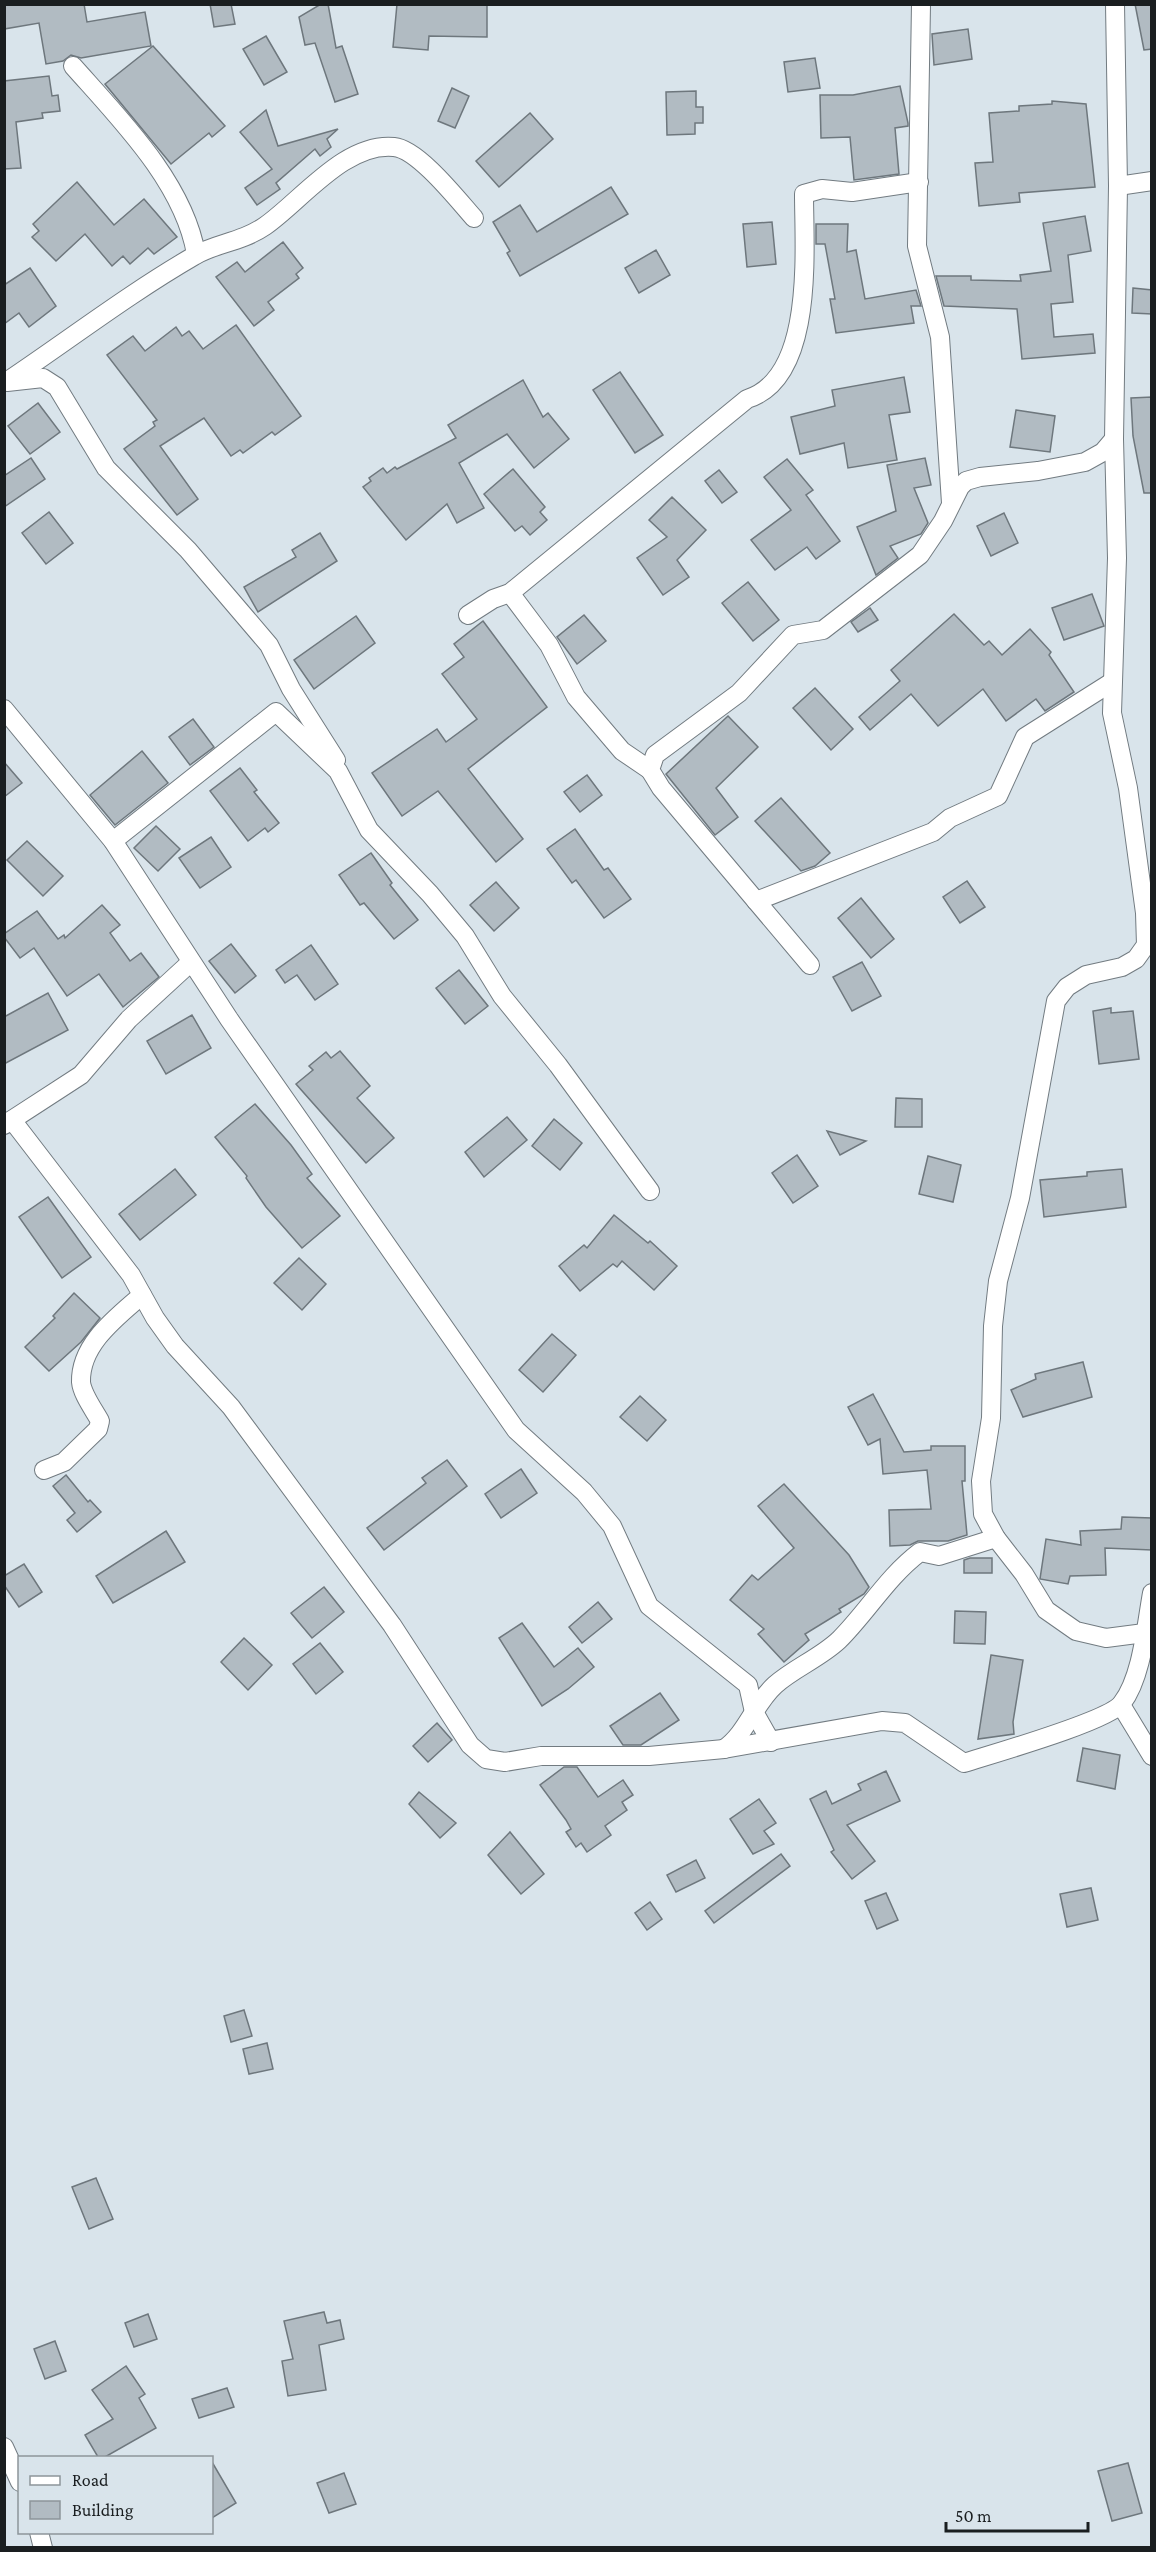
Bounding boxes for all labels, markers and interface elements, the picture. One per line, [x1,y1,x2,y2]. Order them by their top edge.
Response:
legend [18,2456,213,2534]
text: Road [72,2470,109,2490]
scale bar [946,2495,1088,2533]
text: Building [72,2500,134,2520]
text: 50 m [955,2506,992,2526]

